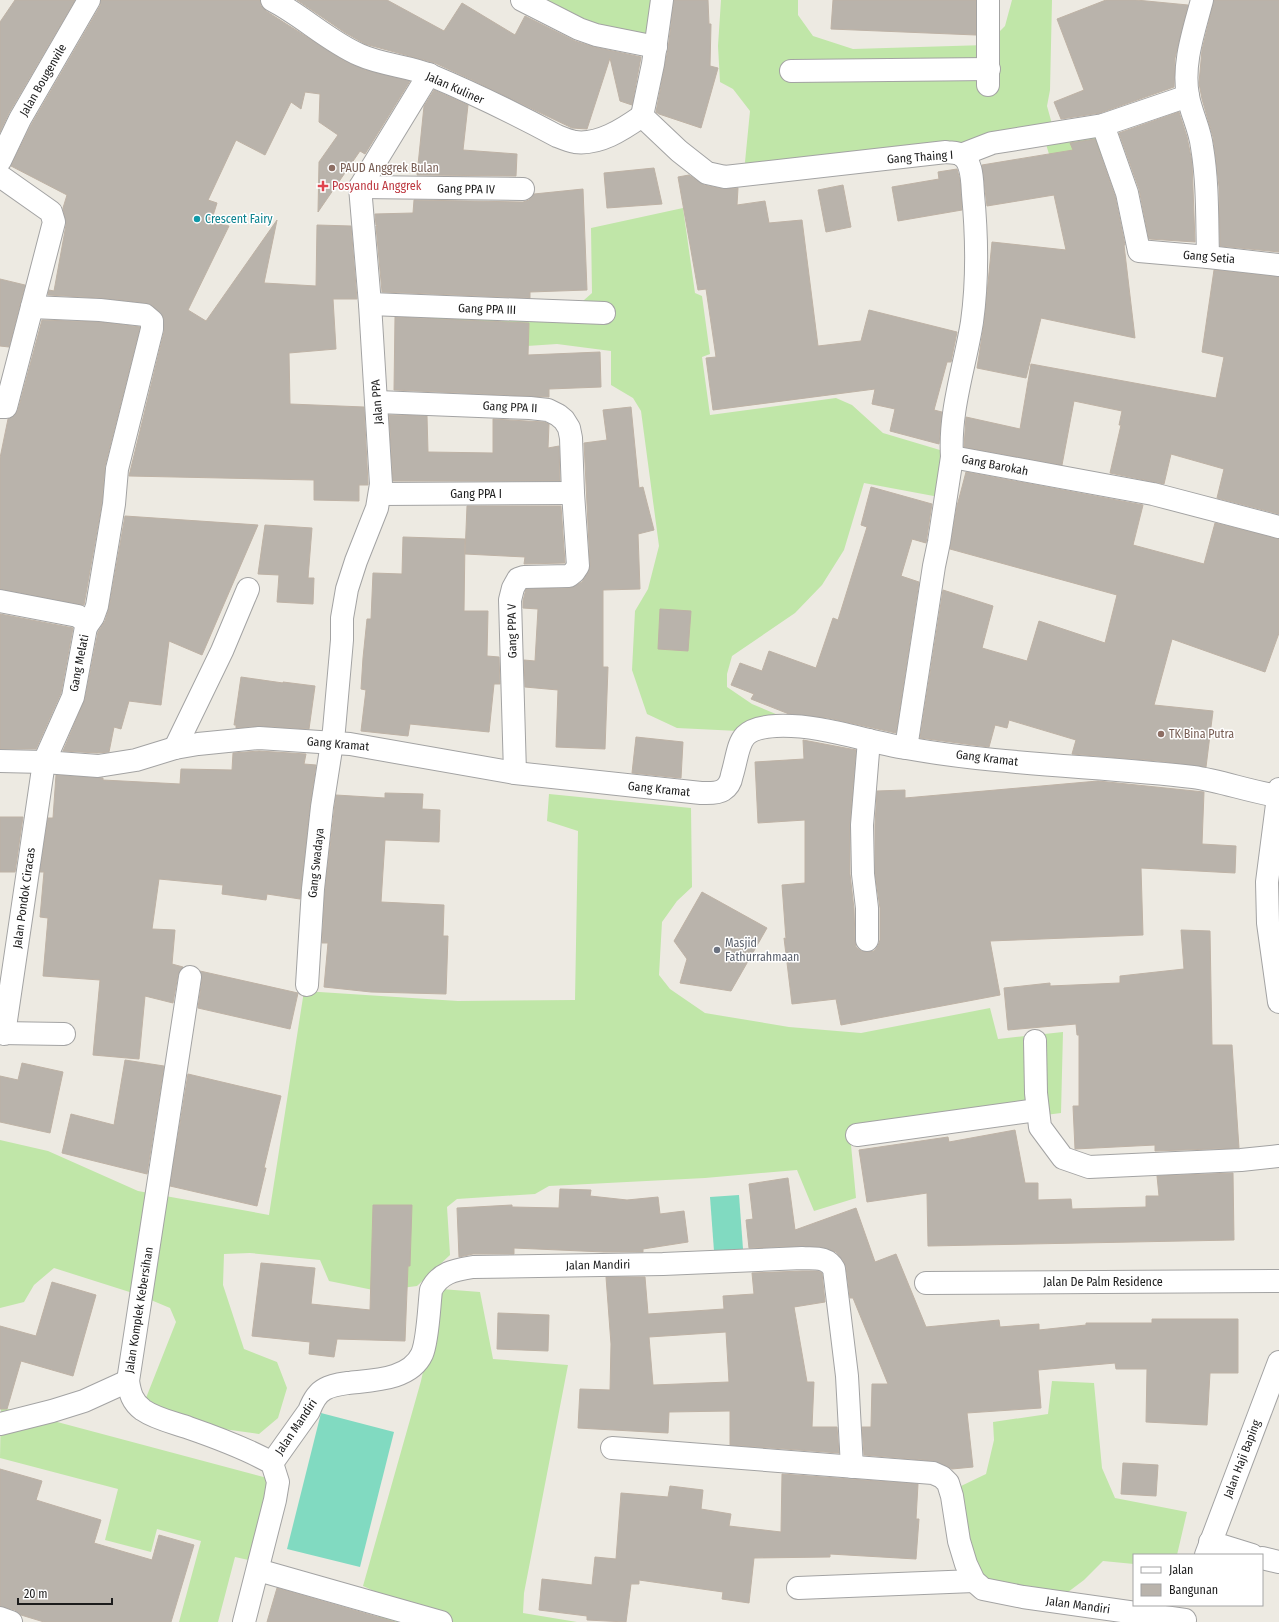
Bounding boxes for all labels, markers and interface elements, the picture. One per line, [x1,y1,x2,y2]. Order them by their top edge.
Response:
street label: Jalan Bougenvile [17,41,69,119]
street label: Jalan Kuliner [424,69,487,107]
street label: Gang Thaing I [886,148,954,166]
place label: PAUD Anggrek Bulan [340,161,439,175]
marker: PAUD Anggrek Bulan [327,163,337,173]
place label: Posyandu Anggrek [332,179,422,193]
marker: Posyandu Anggrek [317,180,329,192]
street label: Gang PPA IV [437,181,496,197]
place label: Crescent Fairy [205,212,273,226]
marker: Crescent Fairy [192,214,202,224]
street label: Gang Setia [1182,248,1236,266]
street label: Gang PPA III [458,301,516,317]
street label: Jalan PPA [368,378,386,425]
street label: Gang PPA II [482,399,538,415]
street label: Gang Barokah [960,452,1030,478]
street label: Gang PPA I [450,487,502,501]
street label: Gang PPA V [505,603,519,658]
street label: Gang Melati [67,633,91,693]
place label: TK Bina Putra [1169,727,1234,741]
marker: TK Bina Putra [1156,729,1166,739]
street label: Gang Kramat [306,734,370,754]
street label: Gang Kramat [955,747,1019,769]
street label: Gang Kramat [627,779,691,799]
street label: Gang Swadaya [305,827,327,899]
street label: Jalan Pondok Ciracas [10,847,38,949]
place label: Masjid Fathurrahmaan [725,936,799,964]
marker: Masjid Fathurrahmaan [712,945,722,955]
street label: Jalan Komplek Kebersihan [122,1246,156,1374]
street label: Jalan Mandiri [566,1257,630,1273]
street label: Jalan De Palm Residence [1043,1275,1163,1289]
street label: Jalan Mandiri [272,1396,320,1458]
street label: Jalan Haji Baping [1221,1417,1264,1500]
legend [1133,1554,1263,1606]
text: Jalan [1169,1563,1193,1577]
scale bar [18,1580,112,1606]
text: Bangunan [1169,1583,1218,1597]
text: 20 m [24,1587,48,1601]
street label: Jalan Mandiri [1045,1594,1111,1616]

